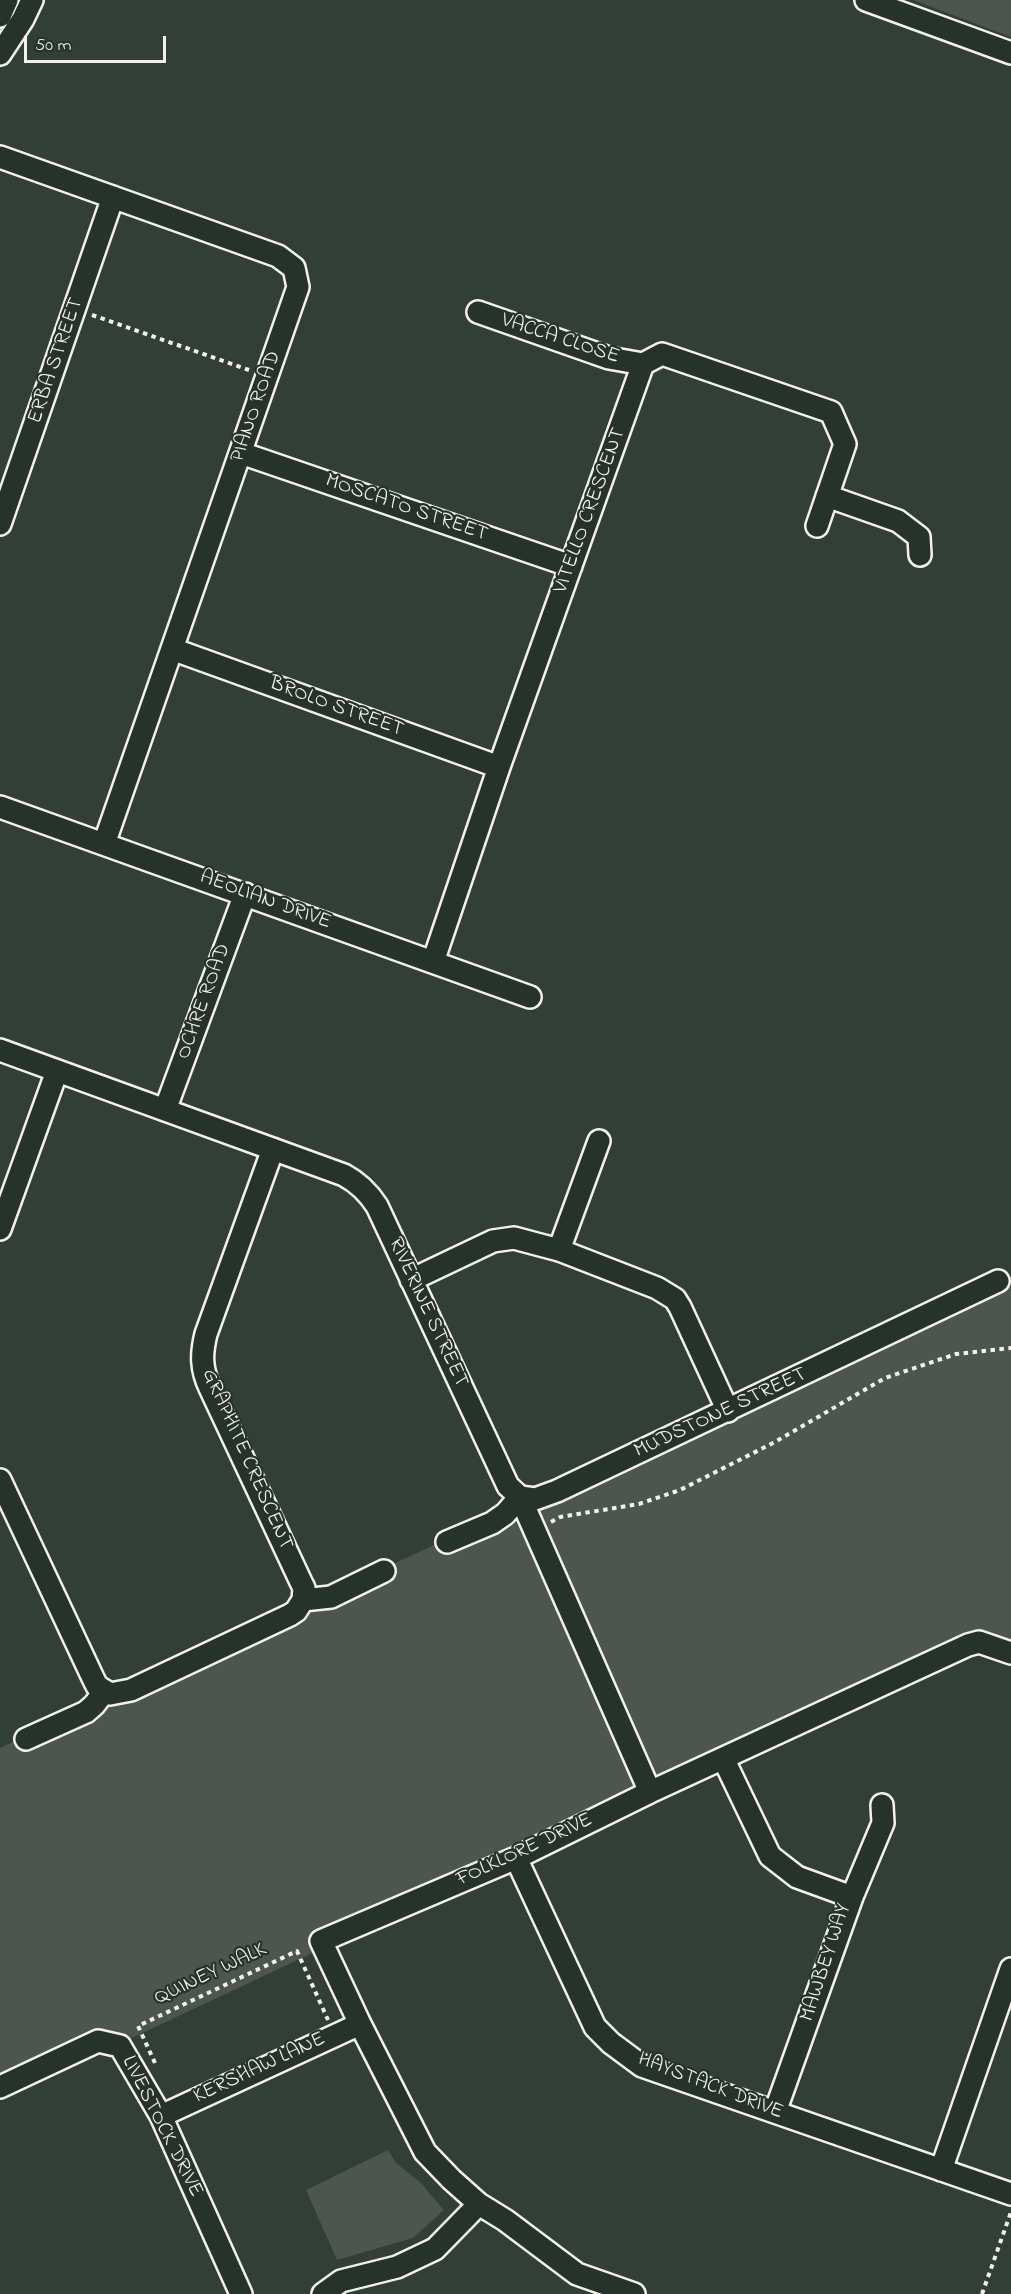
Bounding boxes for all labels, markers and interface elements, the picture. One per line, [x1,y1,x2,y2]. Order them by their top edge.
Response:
scale bar [27,24,170,62]
text: 50 m [35,33,72,59]
street label: ERBA STREET [24,295,90,427]
street label: VACCA CLOSE [498,309,622,371]
street label: PIANO ROAD [226,348,288,466]
street label: VITELLO CRESCENT [549,425,633,597]
street label: MOSCATO STREET [321,469,491,549]
street label: BROLO STREET [265,672,407,744]
street label: AEOLIAN DRIVE [196,866,334,936]
street label: OCHRE ROAD [172,941,238,1063]
street label: RIVERINE STREET [381,1234,473,1392]
street label: MUDSTONE STREET [631,1363,811,1465]
street label: GRAPHITE CRESCENT [195,1366,297,1554]
street label: FOLKLORE DRIVE [453,1809,597,1893]
street label: MAWBEY WAY [796,1901,858,2025]
street label: QUINEY WALK [151,1938,271,2012]
street label: KERSHAW LANE [190,2028,330,2110]
street label: HAYSTACK DRIVE [634,2048,786,2126]
street label: LIVESTOCK DRIVE [115,2052,207,2202]

